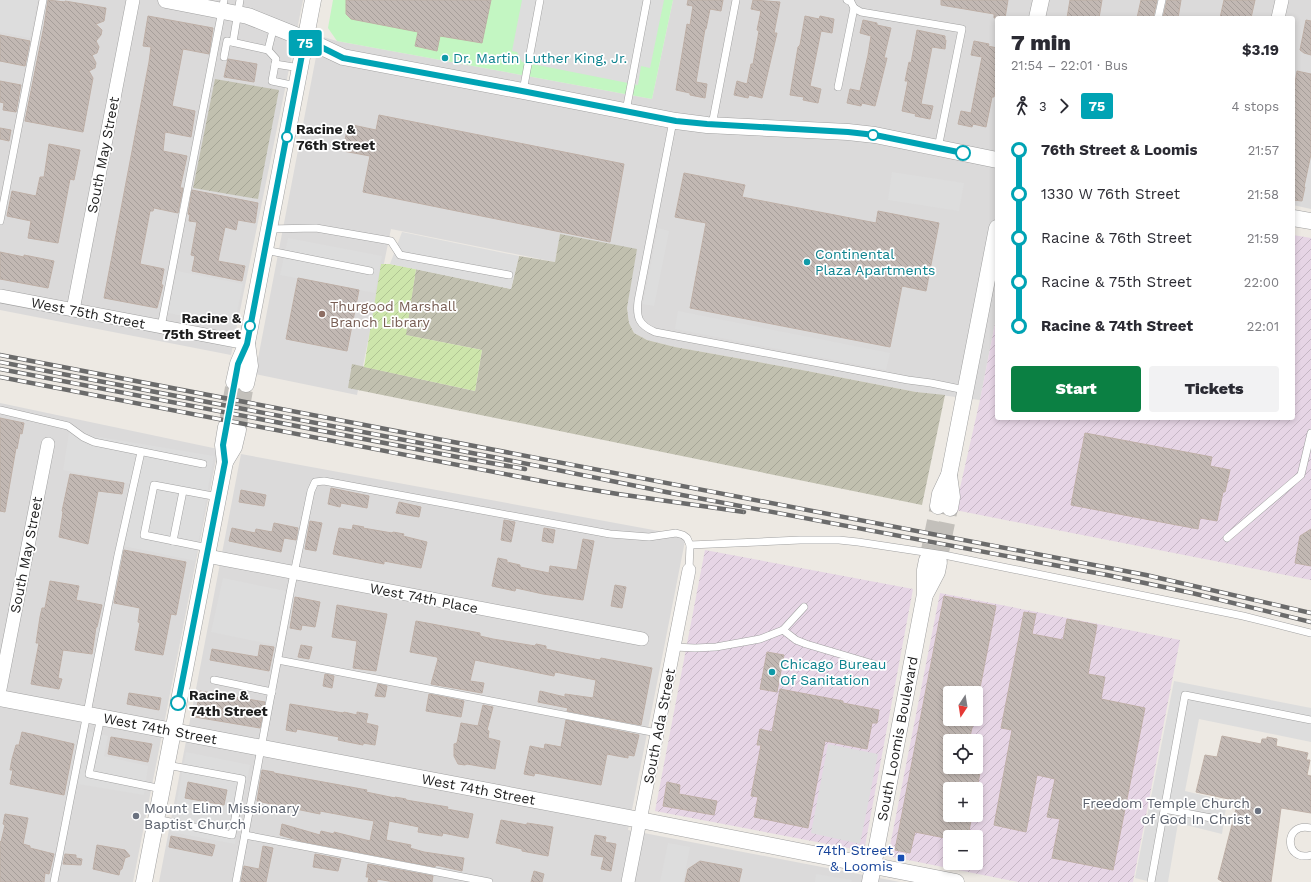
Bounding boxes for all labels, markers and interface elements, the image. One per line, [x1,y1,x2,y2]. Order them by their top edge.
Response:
line badge: 75 [287,30,323,56]
text: 7 min [1011,30,1071,55]
text: 75 [297,35,313,51]
text: $3.19 [1242,41,1279,59]
place label: Dr. Martin Luther King, Jr. [453,50,627,66]
marker: Dr. Martin Luther King, Jr. [440,53,450,63]
text: 21:54 – 22:01 · Bus [1011,58,1128,73]
street label: South May Street [84,95,122,215]
icon: walk [1011,95,1033,117]
icon: forward [1053,95,1075,117]
text: 75 [1089,98,1105,114]
text: 3 [1039,99,1047,114]
text: 4 stops [1232,99,1279,114]
place label: Racine & 76th Street [296,121,375,153]
unlabelled marker [867,129,879,141]
marker: Racine & 76th Street [281,131,293,143]
text: 76th Street & Loomis [1041,141,1197,159]
text: 21:57 [1248,143,1279,158]
unlabelled marker [955,145,971,161]
text: 1330 W 76th Street [1041,185,1180,203]
text: 21:58 [1247,187,1279,202]
text: Racine & 76th Street [1041,229,1192,247]
text: 21:59 [1247,231,1279,246]
place label: Continental Plaza Apartments [815,246,935,278]
marker: Continental Plaza Apartments [802,257,812,267]
text: Racine & 75th Street [1041,273,1192,291]
text: 22:00 [1244,275,1279,290]
street label: West 75th Street [30,294,147,332]
place label: Thurgood Marshall Branch Library [330,298,457,330]
marker: Thurgood Marshall Branch Library [317,309,327,319]
place label: Racine & 75th Street [162,310,241,342]
text: Racine & 74th Street [1041,317,1193,335]
text: 22:01 [1247,319,1279,334]
marker: Racine & 75th Street [244,320,256,332]
button: Start [1011,366,1141,412]
button: Tickets [1149,366,1279,412]
street label: South May Street [7,495,45,615]
street label: West 74th Place [368,580,480,616]
street label: South Loomis Boulevard [874,655,921,822]
place label: Chicago Bureau Of Sanitation [780,656,886,688]
street label: South Ada Street [640,667,678,785]
marker: Chicago Bureau Of Sanitation [767,667,777,677]
north arrow [943,686,983,726]
map controls [943,686,983,870]
place label: Racine & 74th Street [189,687,268,719]
marker: Racine & 74th Street [170,695,186,711]
street label: West 74th Street [102,710,218,747]
button: locate [943,734,983,774]
street label: West 74th Street [420,771,537,808]
button: + [943,782,983,822]
place label: Freedom Temple Church of God In Christ [1082,795,1250,827]
place label: Mount Elim Missionary Baptist Church [144,800,300,832]
marker: Freedom Temple Church of God In Christ [1253,806,1263,816]
marker: Mount Elim Missionary Baptist Church [131,811,141,821]
button: − [943,830,983,870]
place label: 74th Street & Loomis [816,842,893,874]
marker: 74th Street & Loomis [896,853,906,863]

